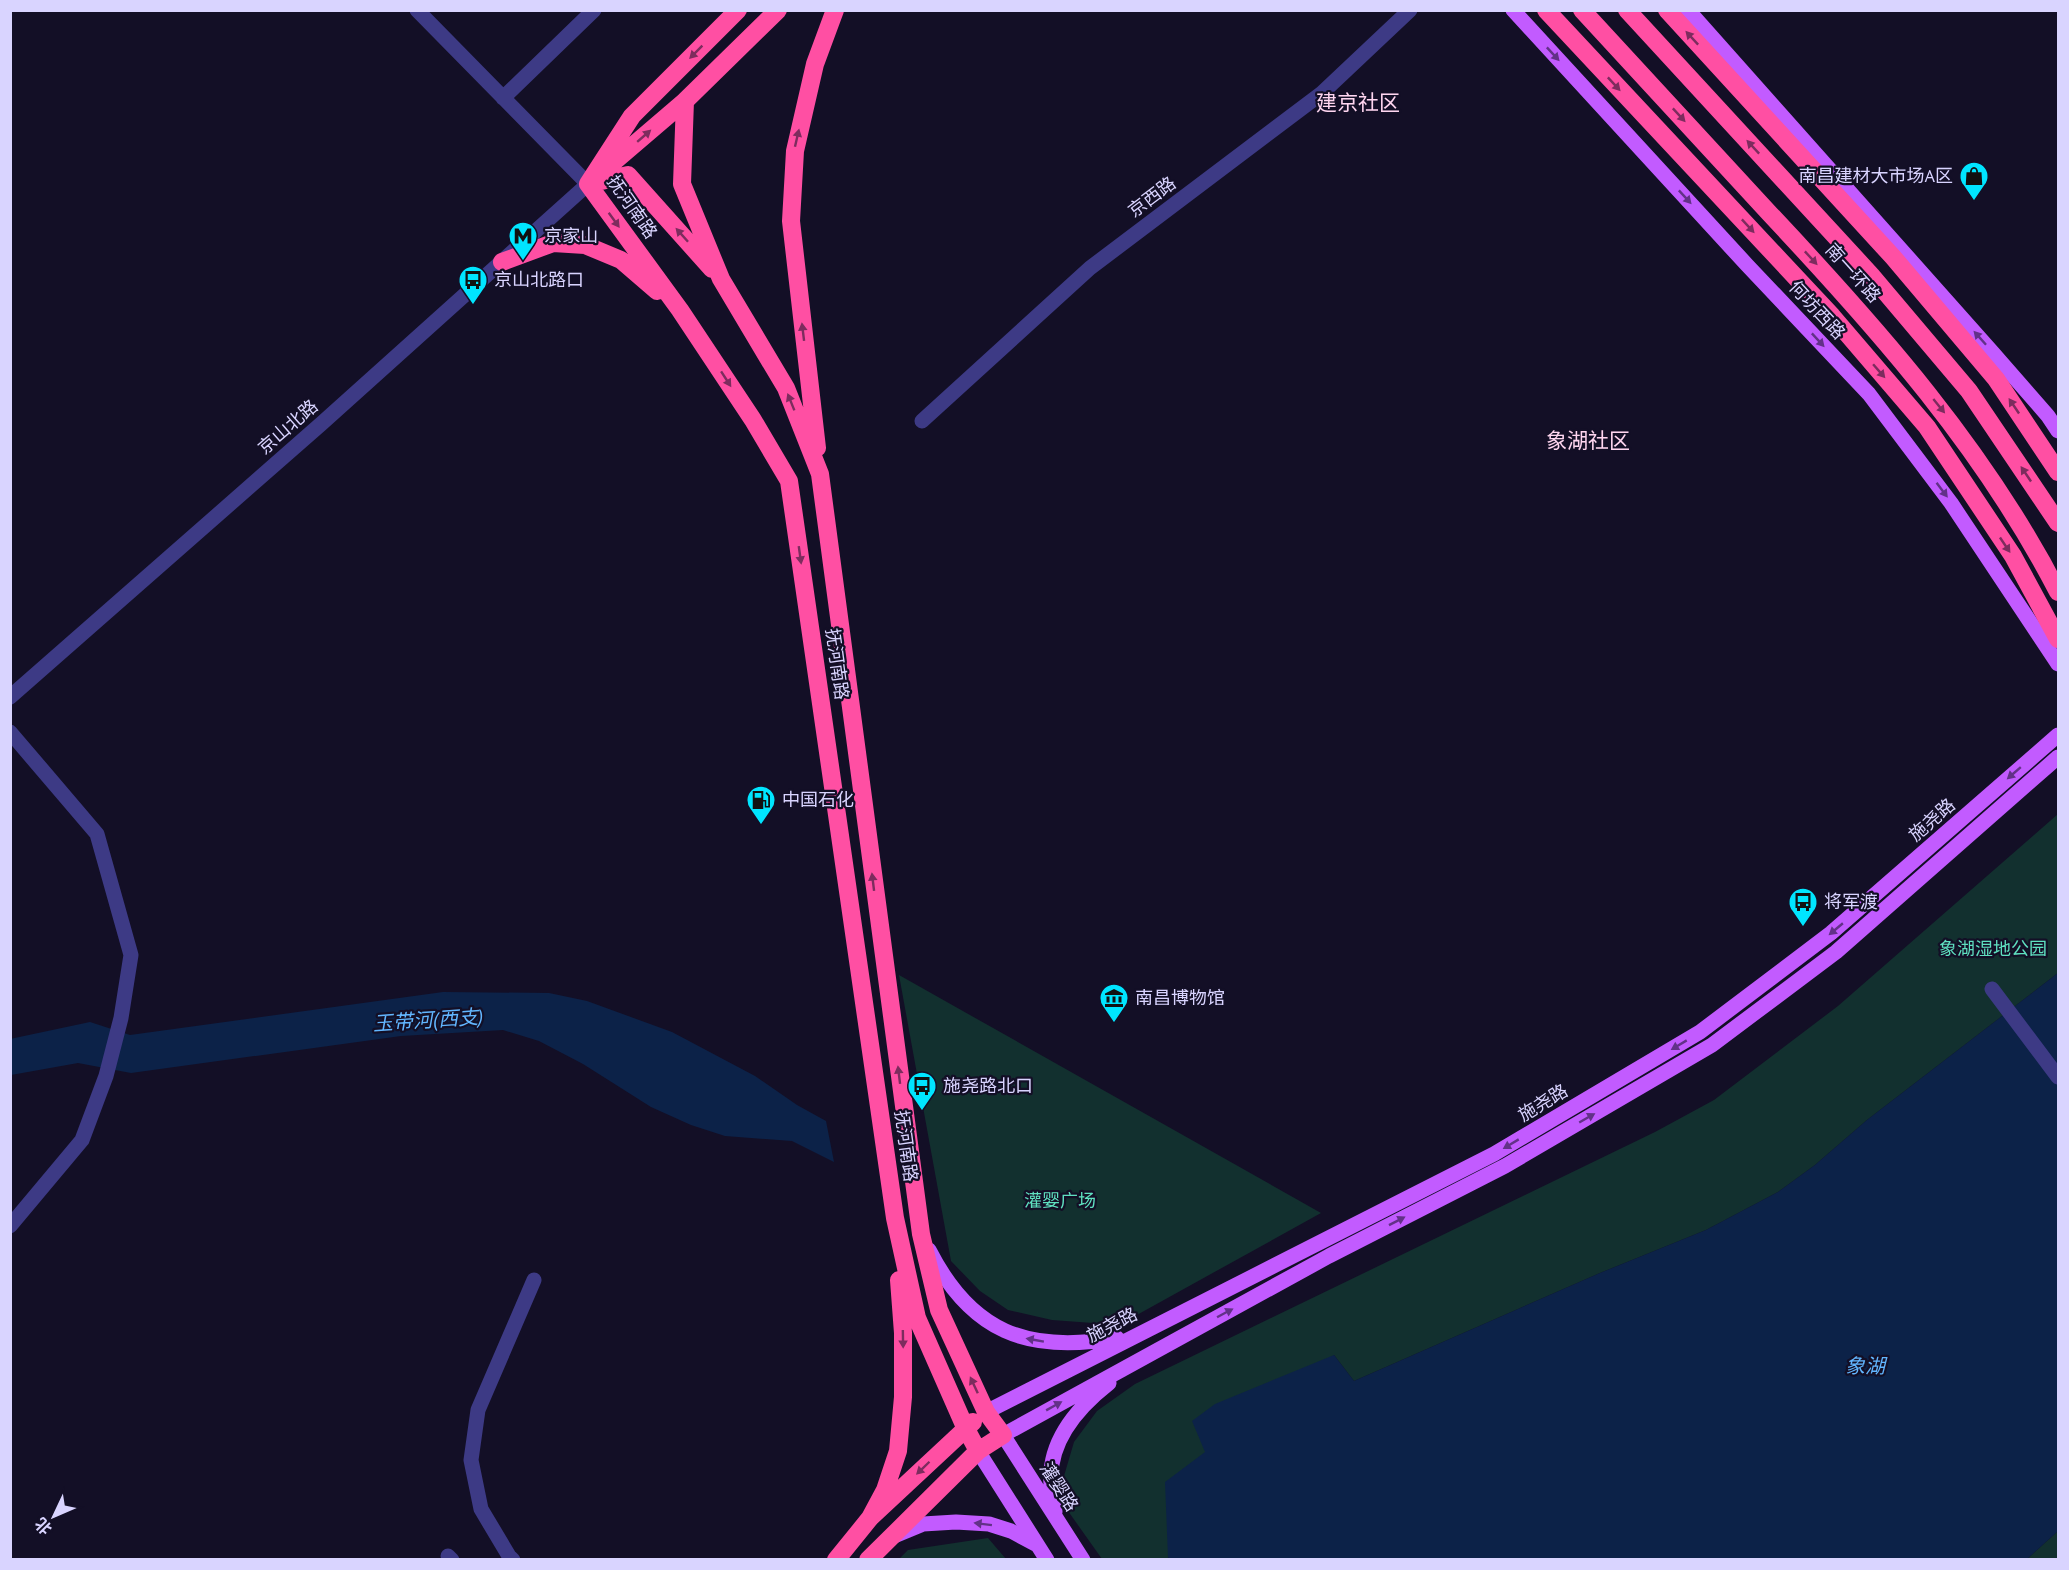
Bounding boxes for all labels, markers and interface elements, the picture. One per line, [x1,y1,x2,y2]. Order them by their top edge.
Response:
one-way arrow [1685,31,1699,46]
one-way arrow [690,44,704,58]
one-way arrow [1546,46,1560,61]
one-way arrow [1607,77,1621,91]
district label: 建京社区 [1316,89,1400,116]
one-way arrow [1672,107,1685,122]
one-way arrow [793,129,803,147]
one-way arrow [636,130,651,143]
one-way arrow [1746,140,1760,155]
shop icon: 南昌建材大市场A区 [1958,160,1990,202]
place label: 南昌建材大市场A区 [1798,164,1953,187]
street label: 抚河南路 [602,171,662,243]
street label: 京西路 [1123,171,1180,222]
one-way arrow [1678,189,1691,204]
one-way arrow [608,211,620,227]
one-way arrow [1741,219,1755,234]
metro station icon: 京家山 [507,220,539,262]
place label: 京家山 [544,224,598,247]
one-way arrow [675,228,689,243]
street label: 南一环路 [1821,238,1886,307]
one-way arrow [1804,250,1818,264]
bus stop icon: 京山北路口 [457,264,489,306]
place label: 京山北路口 [494,268,584,291]
street label: 何坊西路 [1784,275,1850,344]
one-way arrow [798,323,808,342]
one-way arrow [1974,331,1987,346]
one-way arrow [1811,332,1825,347]
one-way arrow [1872,363,1885,379]
one-way arrow [720,371,731,387]
one-way arrow [786,392,796,410]
street label: 京山北路 [253,394,322,459]
one-way arrow [1932,398,1944,413]
one-way arrow [2009,398,2020,414]
district label: 象湖社区 [1546,427,1630,454]
one-way arrow [2020,466,2031,483]
one-way arrow [1935,483,1947,498]
one-way arrow [2000,537,2011,553]
one-way arrow [796,546,805,565]
street label: 抚河南路 [821,627,854,701]
one-way arrow [2007,766,2022,779]
fuel station icon: 中国石化 [745,784,777,826]
place label: 中国石化 [782,788,854,811]
street label: 施尧路 [1904,793,1960,846]
one-way arrow [869,872,878,891]
bus stop icon: 将军渡 [1787,886,1819,928]
place label: 将军渡 [1824,890,1878,913]
one-way arrow [1828,922,1843,935]
park label: 象湖湿地公园 [1939,937,2047,960]
museum icon: 南昌博物馆 [1098,982,1130,1024]
place label: 南昌博物馆 [1135,986,1225,1009]
water label: 玉带河(西支) [372,1003,484,1037]
one-way arrow [1671,1039,1687,1050]
one-way arrow [894,1065,903,1084]
bus stop icon: 施尧路北口 [906,1070,938,1112]
place label: 施尧路北口 [943,1074,1033,1097]
street label: 施尧路 [1514,1079,1572,1126]
street label: 抚河南路 [890,1109,923,1183]
one-way arrow [1579,1113,1596,1123]
one-way arrow [1502,1139,1519,1149]
park label: 灌婴广场 [1024,1189,1096,1212]
one-way arrow [1389,1216,1406,1226]
street label: 施尧路 [1082,1302,1141,1347]
one-way arrow [1217,1308,1234,1318]
one-way arrow [898,1330,908,1349]
one-way arrow [1025,1335,1044,1344]
water label: 象湖 [1845,1353,1888,1379]
one-way arrow [969,1376,978,1393]
one-way arrow [1046,1401,1062,1412]
street label: 灌婴路 [1035,1458,1084,1516]
one-way arrow [916,1460,930,1474]
north arrow [24,1486,84,1546]
text: 北 [30,1514,56,1539]
one-way arrow [973,1519,992,1529]

